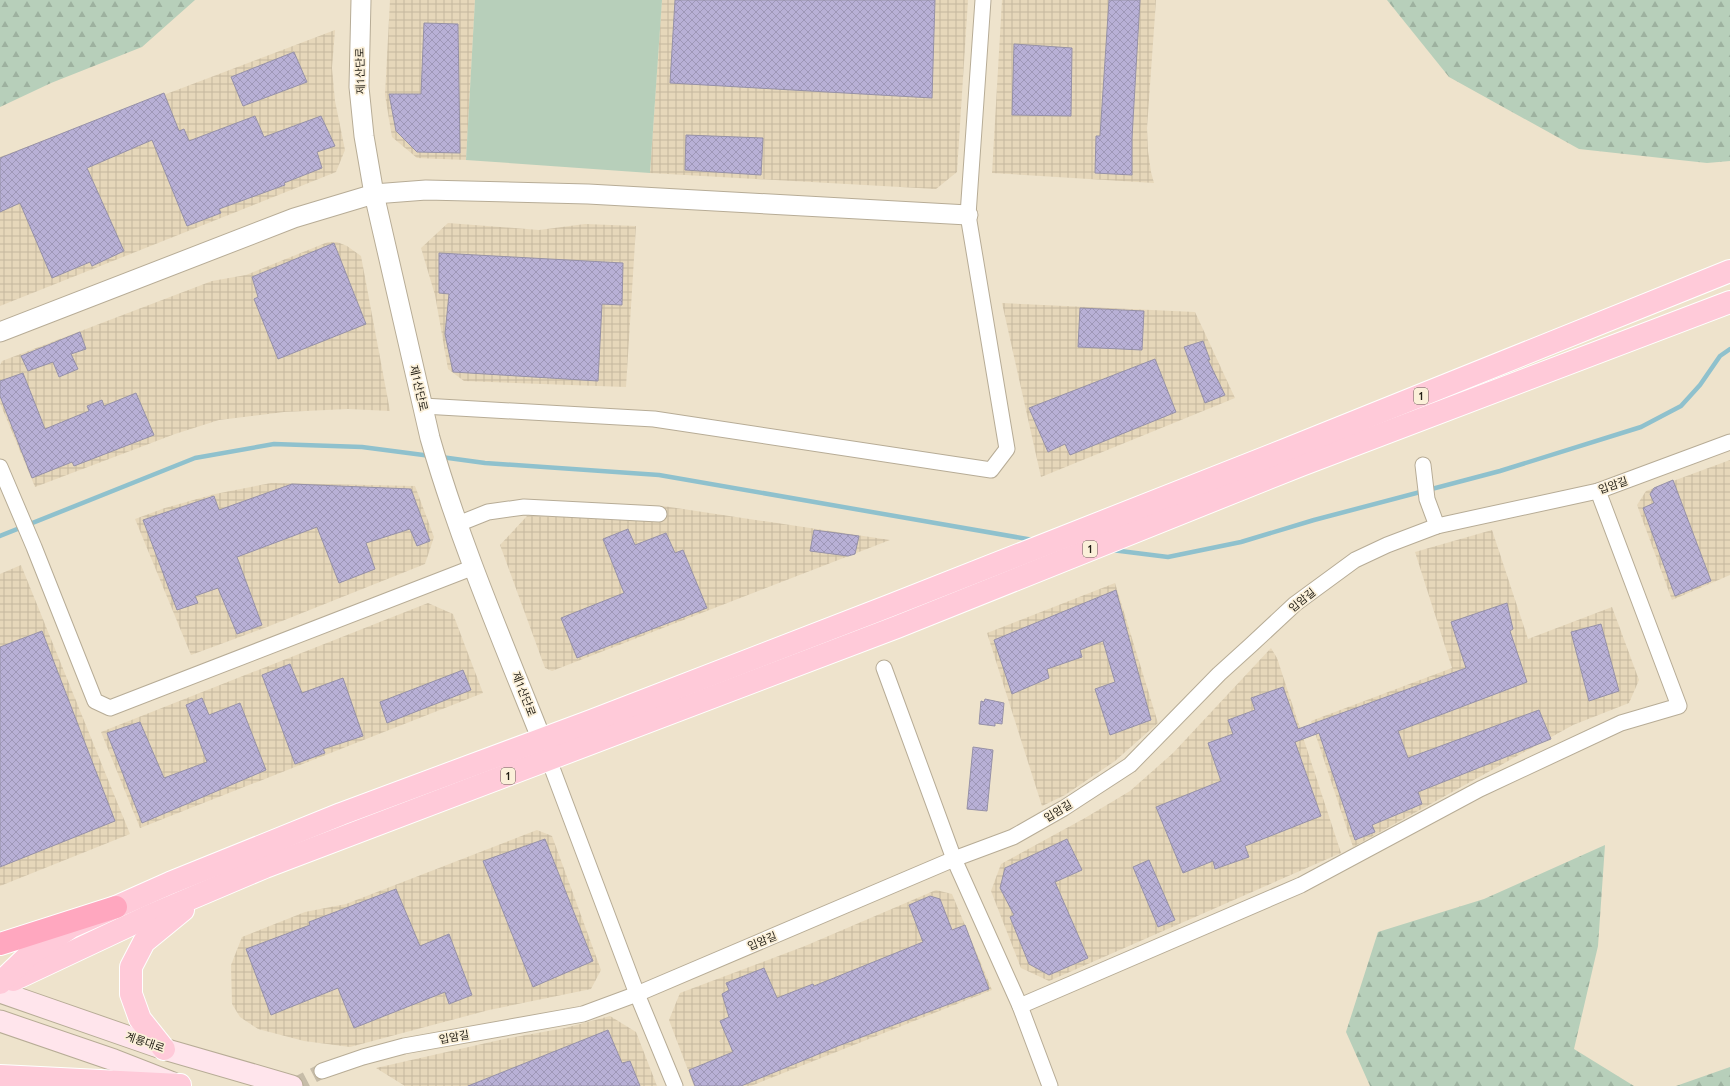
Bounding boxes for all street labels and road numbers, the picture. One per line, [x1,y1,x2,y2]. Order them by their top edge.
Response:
street label: 제1산단로 [354,48,366,94]
street label: 제1산단로 [408,364,430,412]
road number: 1 [1414,388,1428,404]
street label: 입암길 [1597,474,1629,496]
road number: 1 [1083,541,1097,557]
street label: 입암길 [1286,586,1318,614]
street label: 제1산단로 [510,670,538,718]
road number: 1 [501,768,515,784]
street label: 입암길 [1042,798,1074,824]
street label: 입암길 [746,930,778,952]
street label: 입암길 [438,1028,470,1046]
street label: 계룡대로 [124,1030,166,1054]

